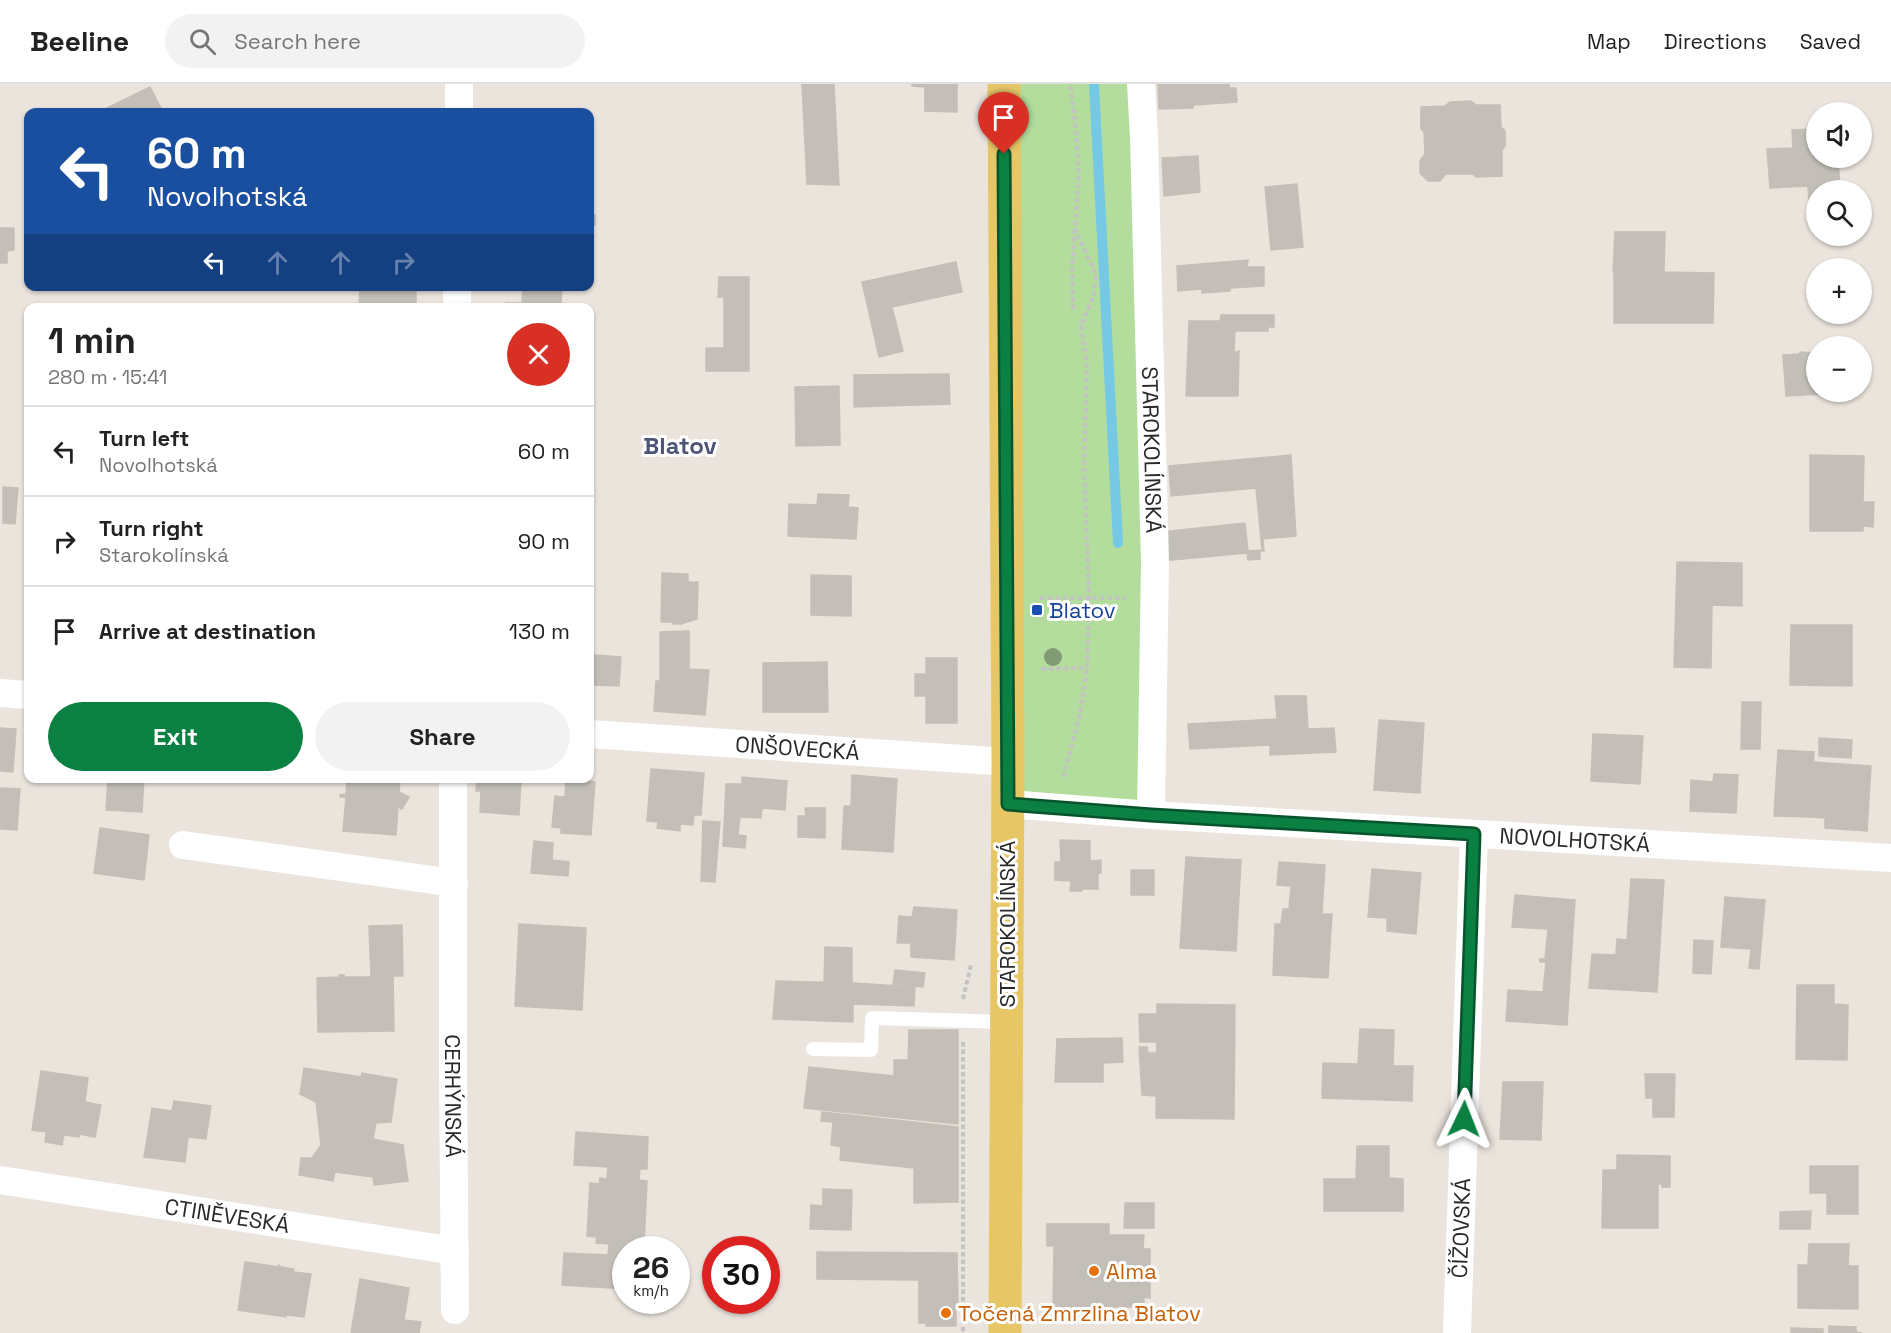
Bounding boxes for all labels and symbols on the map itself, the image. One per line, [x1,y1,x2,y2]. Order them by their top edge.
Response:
pin [978,92,1029,154]
street label: STAROKOLÍNSKÁ [1136,366,1168,534]
district label: Blatov [643,430,717,461]
place label: Blatov [1049,596,1116,624]
marker: Blatov [1030,603,1044,617]
street label: ONŠOVECKÁ [734,730,861,766]
street label: NOVOLHOTSKÁ [1499,821,1651,858]
street label: STAROKOLÍNSKÁ [993,840,1021,1007]
street label: CERHÝNSKÁ [439,1034,468,1158]
position arrow [1432,1087,1496,1151]
street label: ČÍŽOVSKÁ [1445,1177,1476,1279]
street label: CTINĚVESKÁ [163,1192,292,1239]
speed limit sign: 30 [702,1236,780,1314]
place label: Alma [1106,1257,1157,1285]
marker: Alma [1087,1264,1101,1278]
place label: Točená Zmrzlina Blatov [958,1299,1201,1327]
marker: Točená Zmrzlina Blatov [939,1306,953,1320]

